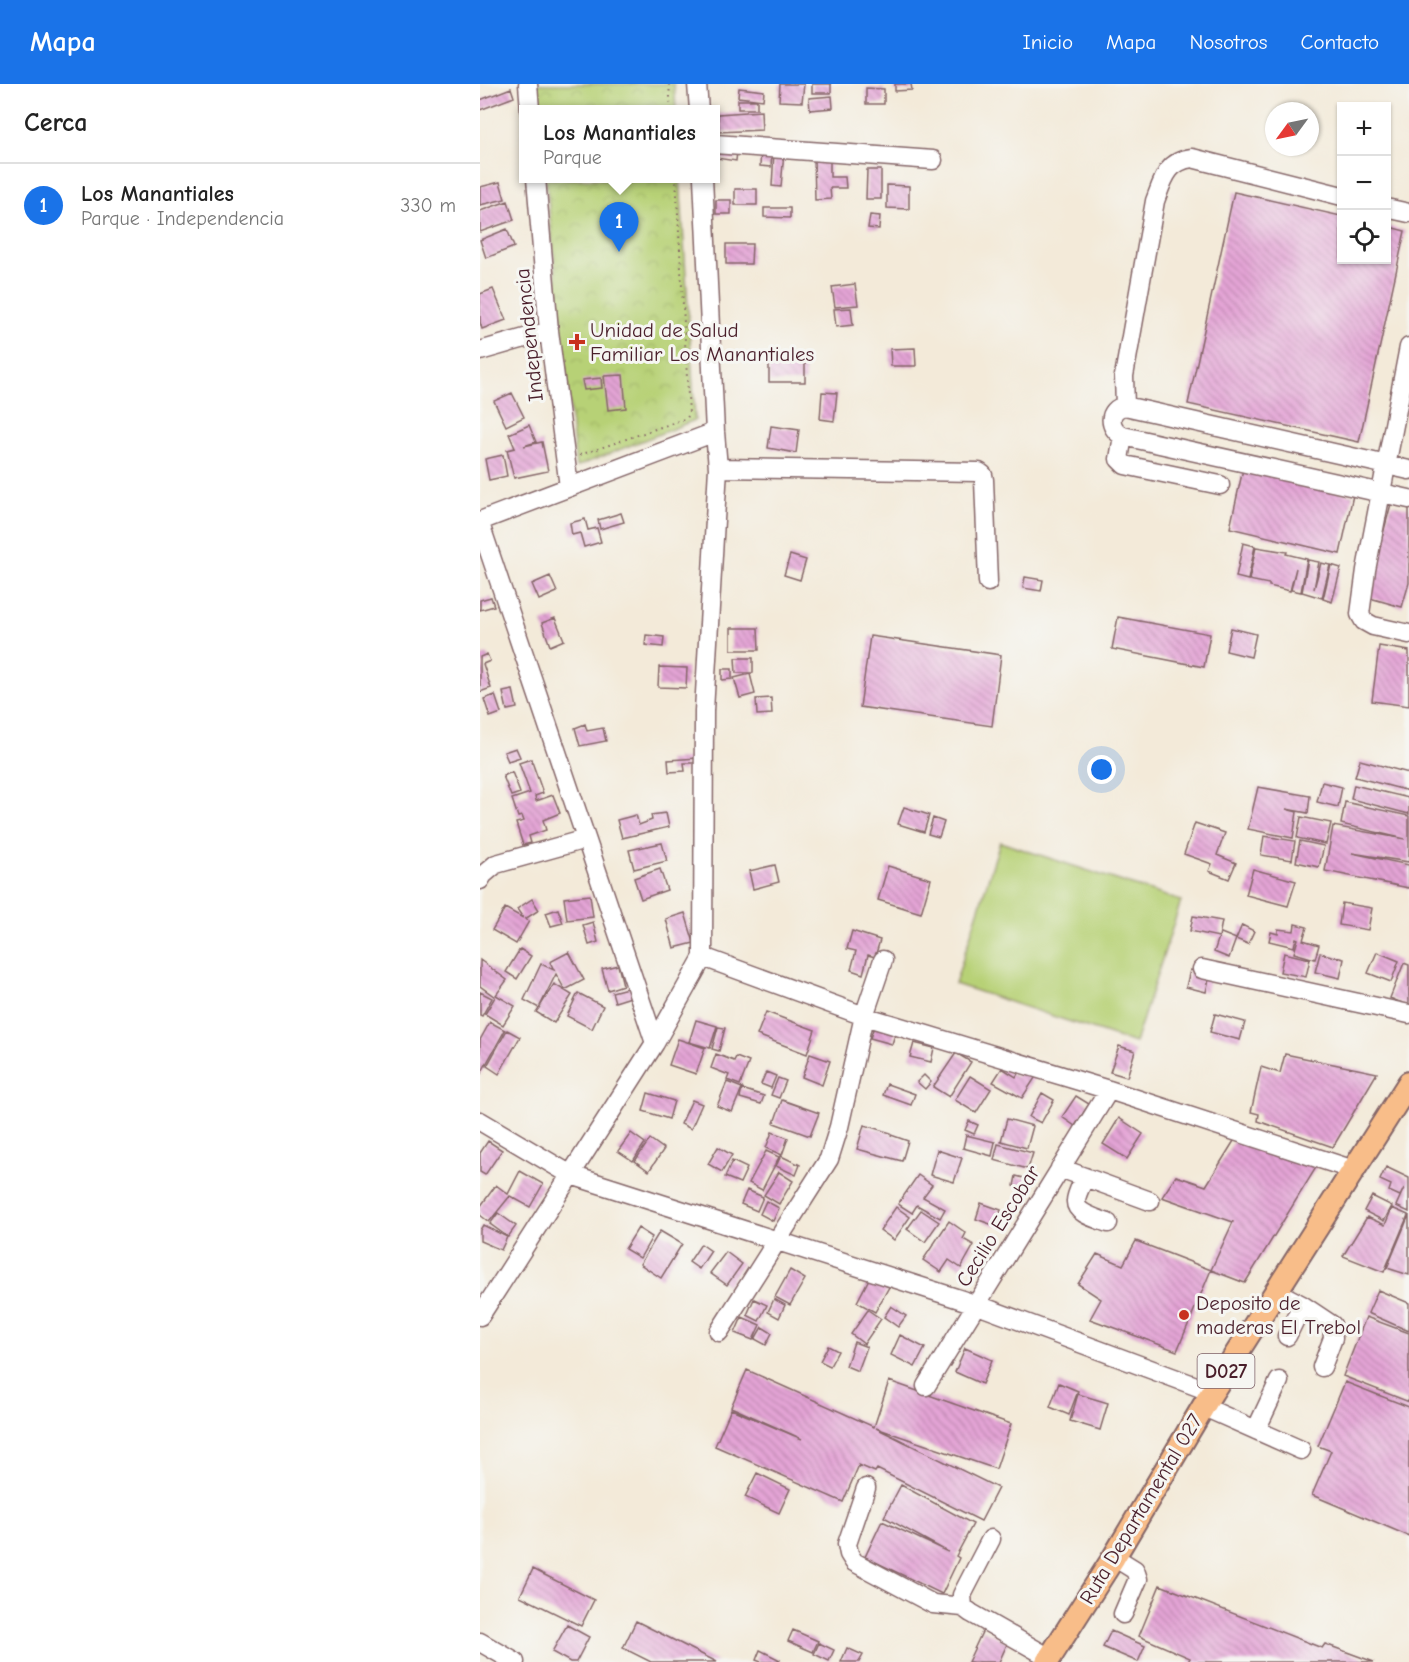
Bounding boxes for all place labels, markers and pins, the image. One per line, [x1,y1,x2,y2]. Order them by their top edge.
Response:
pin: 1 [600,202,638,252]
place label: Unidad de Salud Familiar Los Manantiales [590,318,814,366]
marker: Unidad de Salud Familiar Los Manantiales [568,333,586,351]
place label: Deposito de maderas El Trebol [1196,1291,1361,1339]
marker: Deposito de maderas El Trebol [1177,1308,1191,1322]

